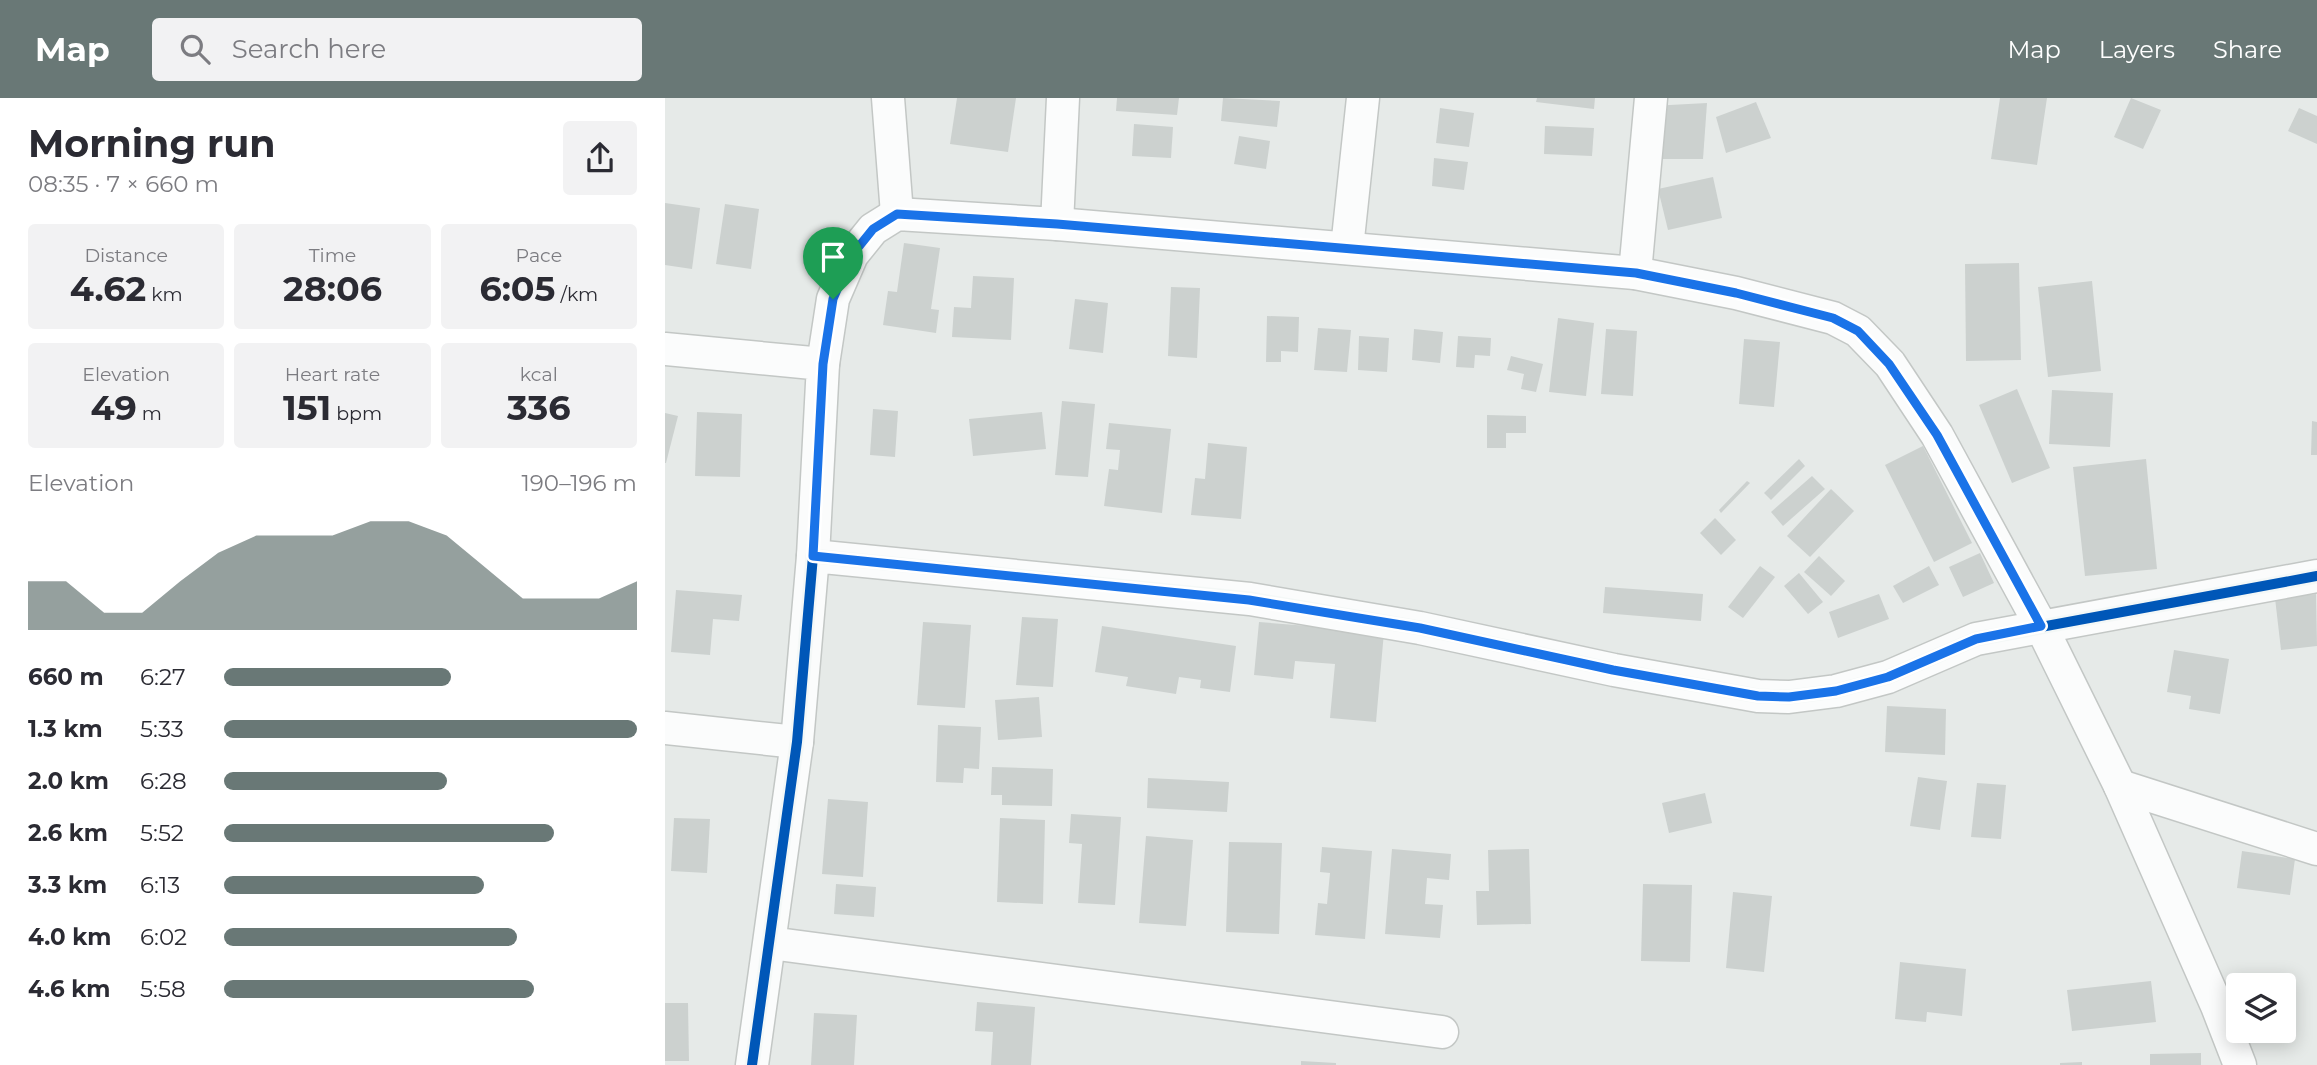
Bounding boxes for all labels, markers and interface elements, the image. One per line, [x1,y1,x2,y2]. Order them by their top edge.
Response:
search box [152,18,642,81]
text: Map [35,29,110,69]
icon: search [176,30,214,68]
text: Search here [232,33,386,65]
text: Map [2007,35,2061,64]
text: Layers [2099,35,2175,64]
text: Share [2213,35,2282,64]
text: Morning run [28,120,276,167]
button: share [563,121,637,195]
text: 08:35 · 7 × 660 m [28,170,219,198]
pin [803,227,863,299]
icon: arrive [814,238,852,276]
text: Distance [84,244,168,267]
text: Time [309,244,356,267]
text: Pace [516,244,562,267]
text: 4.62 [70,267,146,310]
text: 28:06 [283,267,382,310]
text: 6:05 [479,267,555,310]
text: km [146,283,183,306]
text: /km [555,283,598,306]
text: Elevation [82,363,170,386]
text: Heart rate [285,363,380,386]
text: kcal [520,363,558,386]
text: 49 [90,386,137,429]
text: 151 [283,386,331,429]
text: 336 [507,386,571,429]
text: m [137,402,162,425]
text: bpm [331,402,382,425]
text: Elevation [28,469,134,497]
text: 190–196 m [521,469,637,497]
text: 660 m [28,663,104,691]
text: 6:27 [140,663,185,691]
text: 1.3 km [28,715,103,743]
text: 5:33 [140,715,184,743]
text: 2.0 km [28,767,109,795]
text: 6:28 [140,767,187,795]
text: 2.6 km [28,819,108,847]
text: 5:52 [140,819,184,847]
text: 3.3 km [28,871,107,899]
text: 6:13 [140,871,180,899]
text: 4.0 km [28,923,111,951]
text: 6:02 [140,923,187,951]
map controls [2226,973,2296,1043]
button: layers [2226,973,2296,1043]
text: 4.6 km [28,975,110,1003]
text: 5:58 [140,975,186,1003]

